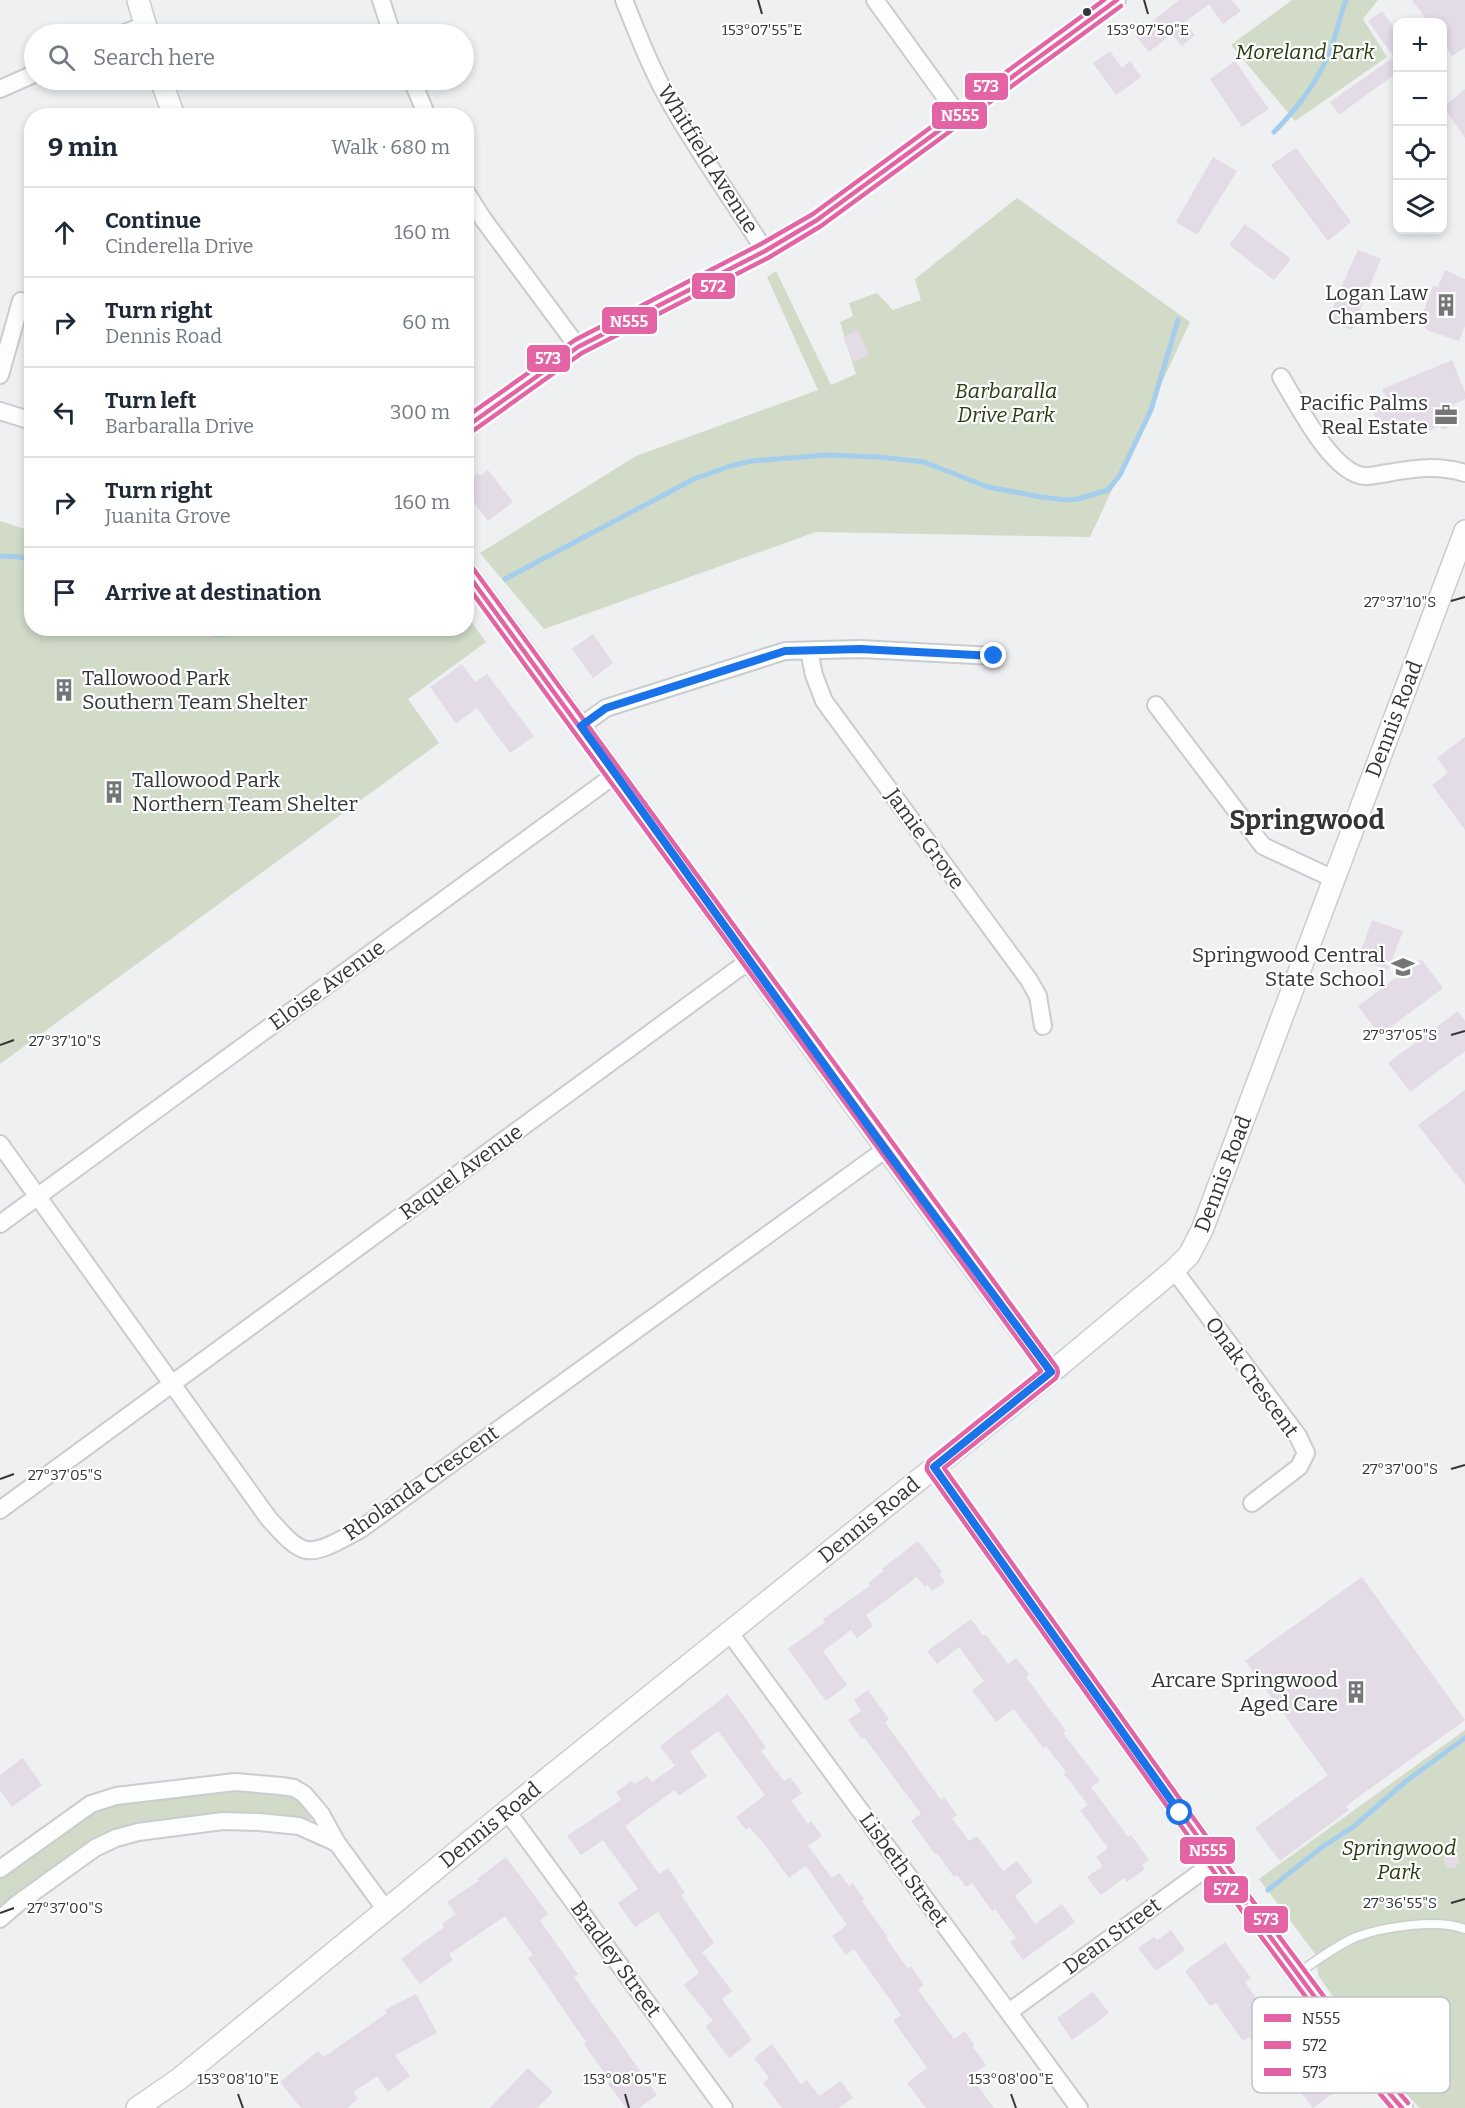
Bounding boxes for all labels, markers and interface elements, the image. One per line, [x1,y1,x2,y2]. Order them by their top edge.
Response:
unlabelled marker [1081,6,1093,18]
map controls [1393,18,1447,234]
button: + [1393,18,1447,72]
text: 153°07'55"E [722,21,802,39]
text: 153°07'50"E [1107,21,1189,39]
search box [24,24,474,90]
park label: Moreland Park [1235,39,1375,65]
icon: search [45,41,78,74]
text: Search here [93,44,215,71]
line badge: 573 [964,72,1009,101]
button: − [1393,72,1447,126]
text: 573 [973,77,999,96]
street label: Whitfield Avenue [652,80,764,238]
line badge: N555 [931,101,988,130]
text: N555 [941,106,980,125]
button: locate [1393,126,1447,180]
text: 9 min [48,132,118,163]
text: Walk · 680 m [331,135,450,159]
button: layers [1393,180,1447,234]
text: Continue [105,207,201,234]
icon: ahead [48,216,81,249]
text: 160 m [394,220,450,244]
text: Cinderella Drive [105,234,254,258]
line badge: 572 [691,272,736,300]
text: 572 [700,277,726,296]
place label: Logan Law Chambers [1325,280,1428,330]
building icon: Logan Law Chambers [1433,292,1459,318]
text: Turn right [105,297,213,324]
icon: right [48,306,81,339]
line badge: N555 [601,306,658,335]
text: 60 m [402,310,450,334]
text: N555 [610,312,649,331]
text: Dennis Road [105,324,222,348]
line badge: 573 [526,344,571,373]
text: 573 [535,349,561,368]
park label: Barbaralla Drive Park [955,378,1057,428]
text: Turn left [105,387,197,414]
place label: Pacific Palms Real Estate [1299,390,1428,440]
icon: left [48,396,81,429]
text: 300 m [390,400,450,424]
office icon: Pacific Palms Real Estate [1433,402,1459,428]
text: Barbaralla Drive [105,414,254,438]
text: Turn right [105,477,213,504]
icon: right [48,486,81,519]
text: 160 m [394,490,450,514]
text: Juanita Grove [105,504,231,528]
icon: arrive [48,576,81,609]
text: Arrive at destination [105,579,321,606]
text: 27°37'10"S [1364,593,1436,611]
route end [980,642,1006,668]
street label: Dennis Road [1360,657,1428,781]
place label: Tallowood Park Southern Team Shelter [82,665,308,715]
building icon: Tallowood Park Southern Team Shelter [51,677,77,703]
place label: Tallowood Park Northern Team Shelter [132,767,358,817]
building icon: Tallowood Park Northern Team Shelter [101,779,127,805]
street label: Jamie Grove [879,783,970,894]
district label: Springwood [1229,804,1385,836]
street label: Eloise Avenue [264,934,390,1036]
place label: Springwood Central State School [1192,942,1385,992]
school or university icon: Springwood Central State School [1390,954,1416,980]
text: 27°37'05"S [1363,1026,1437,1044]
text: 27°37'10"S [29,1032,101,1050]
street label: Dennis Road [1189,1112,1257,1236]
street label: Raquel Avenue [394,1119,528,1225]
street label: Onak Crescent [1200,1312,1305,1442]
street label: Rholanda Crescent [338,1420,504,1546]
text: 27°37'00"S [1362,1460,1438,1478]
text: 27°37'05"S [28,1466,102,1484]
street label: Dennis Road [813,1471,925,1569]
place label: Arcare Springwood Aged Care [1151,1667,1338,1717]
building icon: Arcare Springwood Aged Care [1343,1679,1369,1705]
street label: Dennis Road [434,1776,546,1874]
route start [1166,1799,1192,1825]
street label: Lisbeth Street [854,1808,954,1933]
park label: Springwood Park [1342,1835,1456,1885]
line badge: N555 [1179,1836,1236,1865]
text: N555 [1189,1841,1228,1860]
line badge: 572 [1203,1875,1249,1904]
text: 572 [1213,1880,1239,1899]
street label: Dean Street [1058,1892,1166,1980]
text: 27°36'55"S [1363,1894,1437,1912]
street label: Bradley Street [565,1896,667,2023]
text: 27°37'00"S [27,1899,103,1917]
line badge: 573 [1243,1905,1289,1934]
text: 573 [1253,1910,1279,1929]
legend [1252,1997,1450,2093]
text: N555 [1302,2009,1340,2028]
text: 572 [1302,2036,1327,2055]
text: 573 [1302,2063,1327,2082]
text: 153°08'10"E [197,2070,279,2088]
text: 153°08'05"E [583,2070,667,2088]
text: 153°08'00"E [968,2070,1054,2088]

